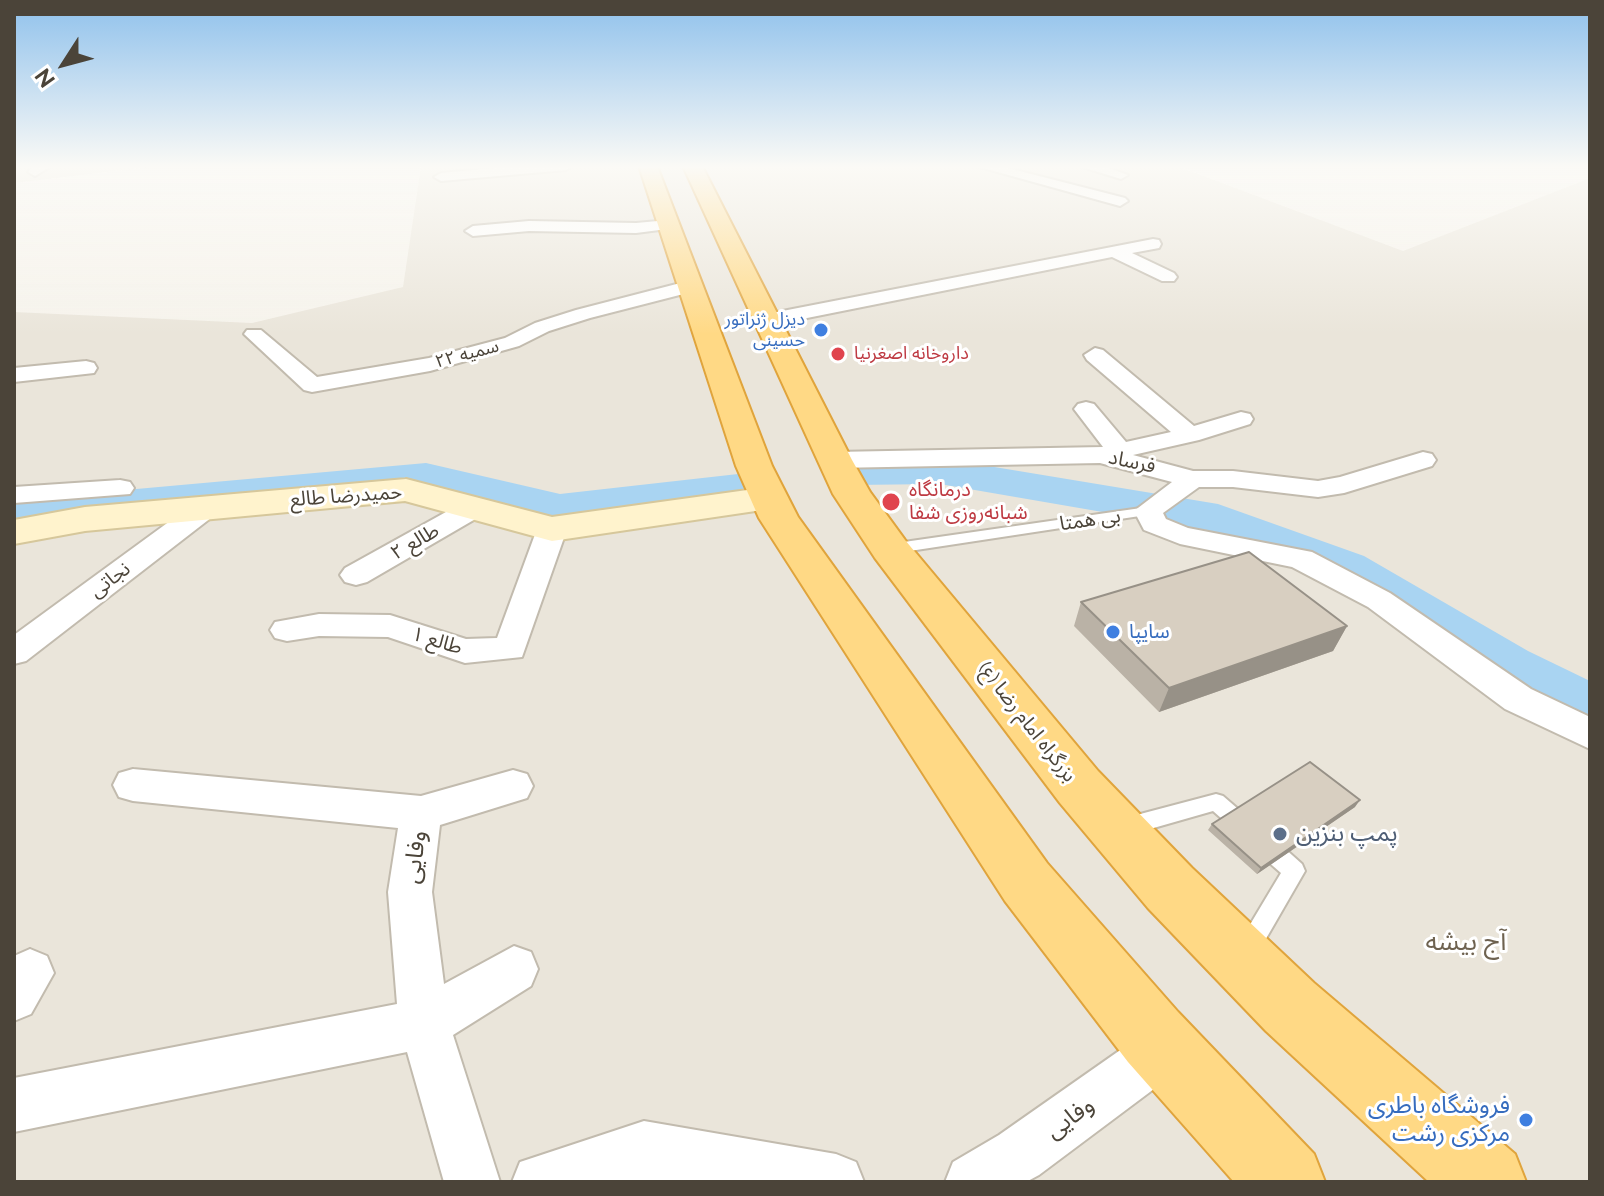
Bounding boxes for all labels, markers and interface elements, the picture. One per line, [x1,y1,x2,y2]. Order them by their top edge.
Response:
north arrow [24,24,104,104]
text: N [29,64,60,93]
place label: دیزل ژنراتور حسینی [724,309,805,352]
marker: دیزل ژنراتور حسینی [812,321,830,339]
street label: سمیه ۲۲ [433,335,501,373]
place label: داروخانه اصغرنیا [854,343,969,365]
marker: داروخانه اصغرنیا [829,345,847,363]
street label: فرساد [1106,445,1158,479]
place label: درمانگاه شبانه‌روزی شفا [909,478,1028,525]
street label: حمیدرضا طالع [289,480,403,512]
marker: درمانگاه شبانه‌روزی شفا [880,491,902,513]
street label: بی همتا [1058,504,1122,536]
street label: طالع ۲ [387,519,443,565]
street label: نجاتی [85,557,135,603]
place label: سایپا [1129,620,1170,644]
street label: طالع ۱ [409,622,465,660]
marker: سایپا [1104,623,1122,641]
street label: بزرگراه امام رضا (ع) [973,657,1081,787]
place label: پمپ بنزین [1296,820,1398,848]
marker: پمپ بنزین [1271,825,1289,843]
street label: وفایی [397,829,433,885]
district label: آج بیشه [1426,926,1506,958]
street label: وفایی [1040,1091,1100,1145]
place label: فروشگاه باطری مرکزی رشت [1368,1092,1510,1148]
marker: فروشگاه باطری مرکزی رشت [1517,1111,1535,1129]

